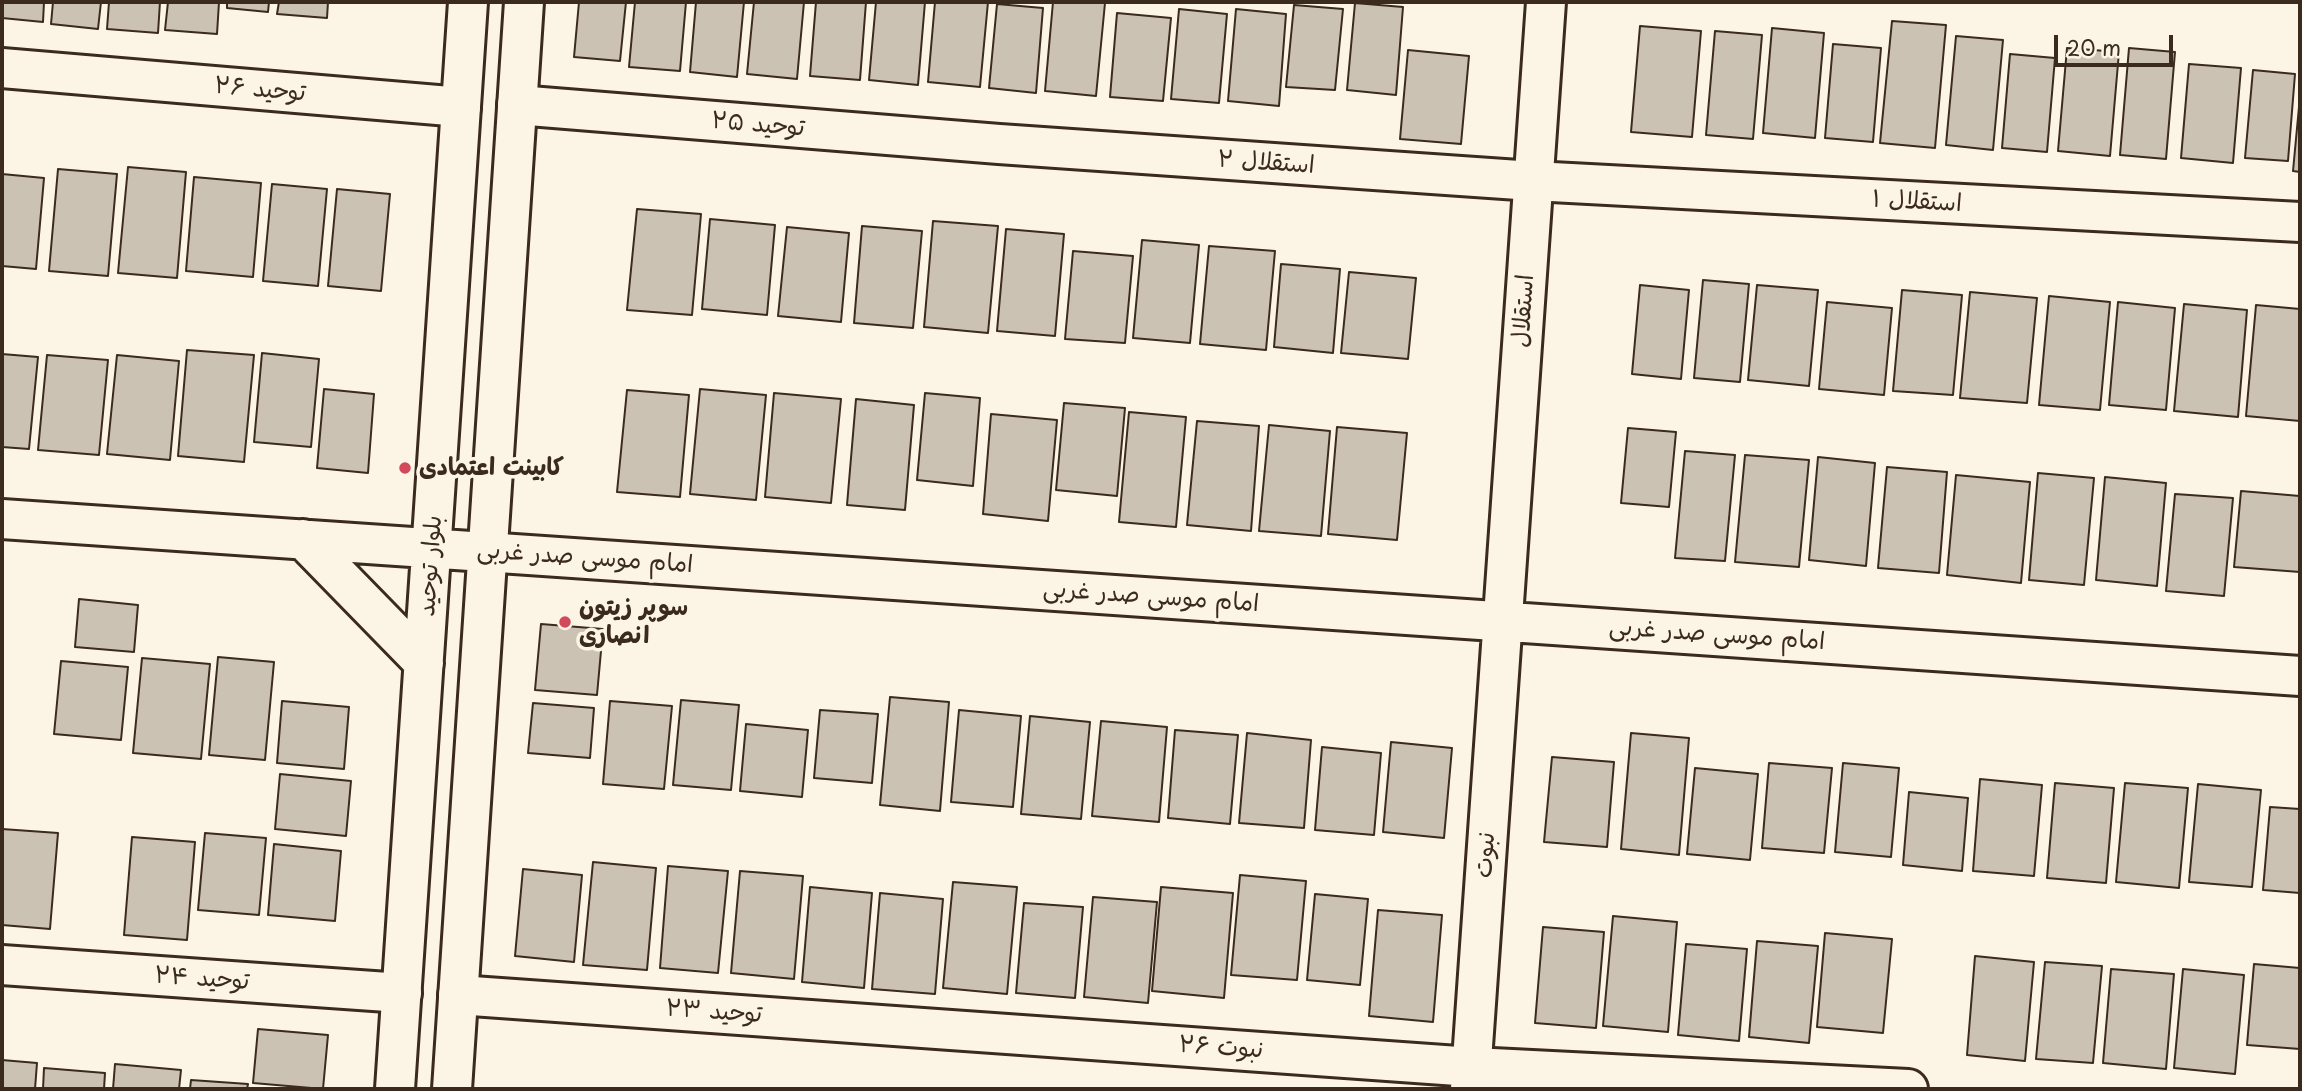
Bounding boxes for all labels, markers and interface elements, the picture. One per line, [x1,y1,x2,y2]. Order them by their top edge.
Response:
scale bar [2057,21,2176,65]
text: 20 m [2067,31,2121,63]
street label: توحید ۲۶ [213,72,307,108]
street label: توحید ۲۵ [710,107,806,143]
street label: استقلال ۲ [1216,145,1316,181]
street label: استقلال ۱ [1871,185,1963,219]
street label: استقلال [1507,273,1541,349]
place label: کابینت اعتمادی [419,454,564,482]
marker: کابینت اعتمادی [397,460,413,476]
street label: بلوار توحید [413,514,449,618]
street label: امام موسی صدر غربی [476,536,694,580]
street label: امام موسی صدر غربی [1042,575,1260,619]
place label: سوپر زیتون انصاری [579,594,688,650]
street label: امام موسی صدر غربی [1608,613,1826,657]
marker: سوپر زیتون انصاری [557,614,573,630]
street label: نبوت [1470,831,1502,879]
street label: توحید ۲۴ [154,961,250,997]
street label: توحید ۲۳ [665,994,763,1030]
street label: نبوت ۲۶ [1178,1031,1264,1065]

